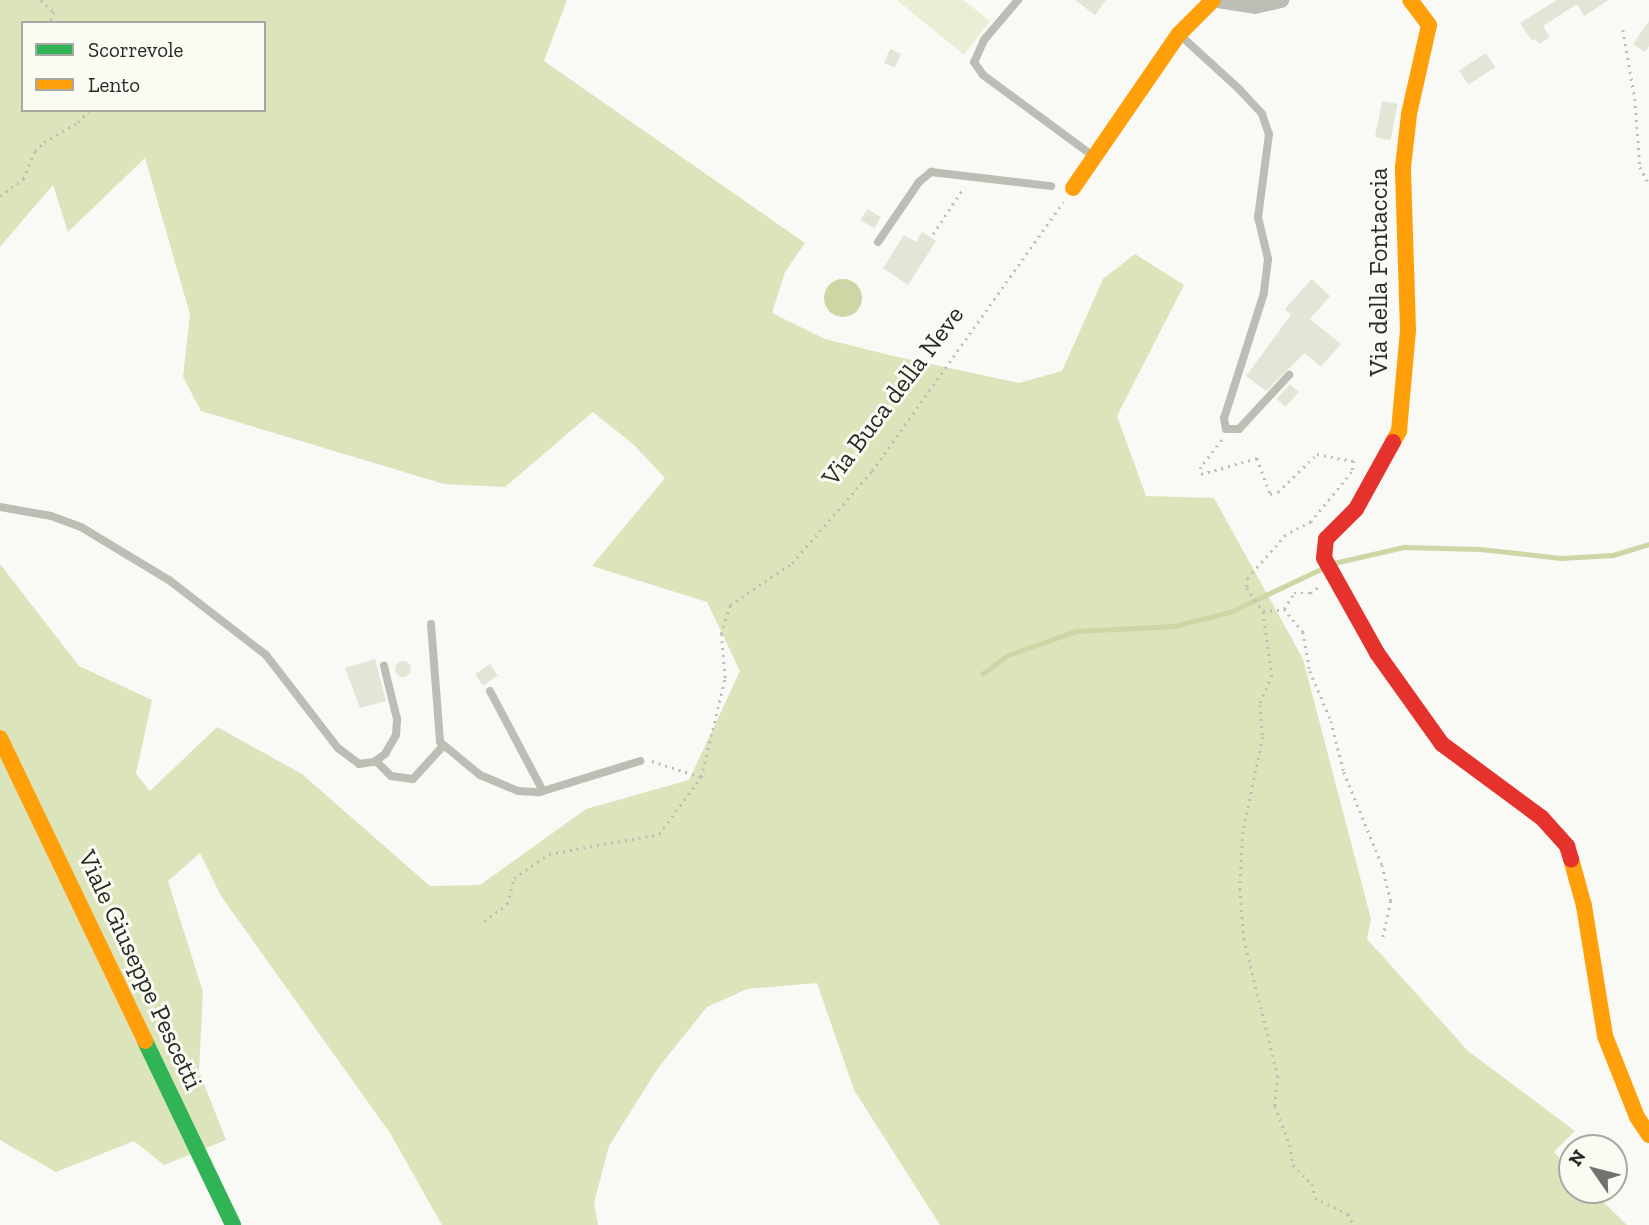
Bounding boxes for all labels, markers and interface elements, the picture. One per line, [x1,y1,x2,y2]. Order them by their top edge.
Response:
legend [21,21,266,112]
text: Scorrevole [88,37,183,62]
text: Lento [88,72,140,97]
street label: Via della Fontaccia [1363,167,1395,377]
street label: Via Buca della Neve [815,300,971,492]
street label: Viale Giuseppe Pescetti [71,846,209,1094]
north arrow [1558,1134,1628,1204]
text: N [1563,1145,1591,1170]

